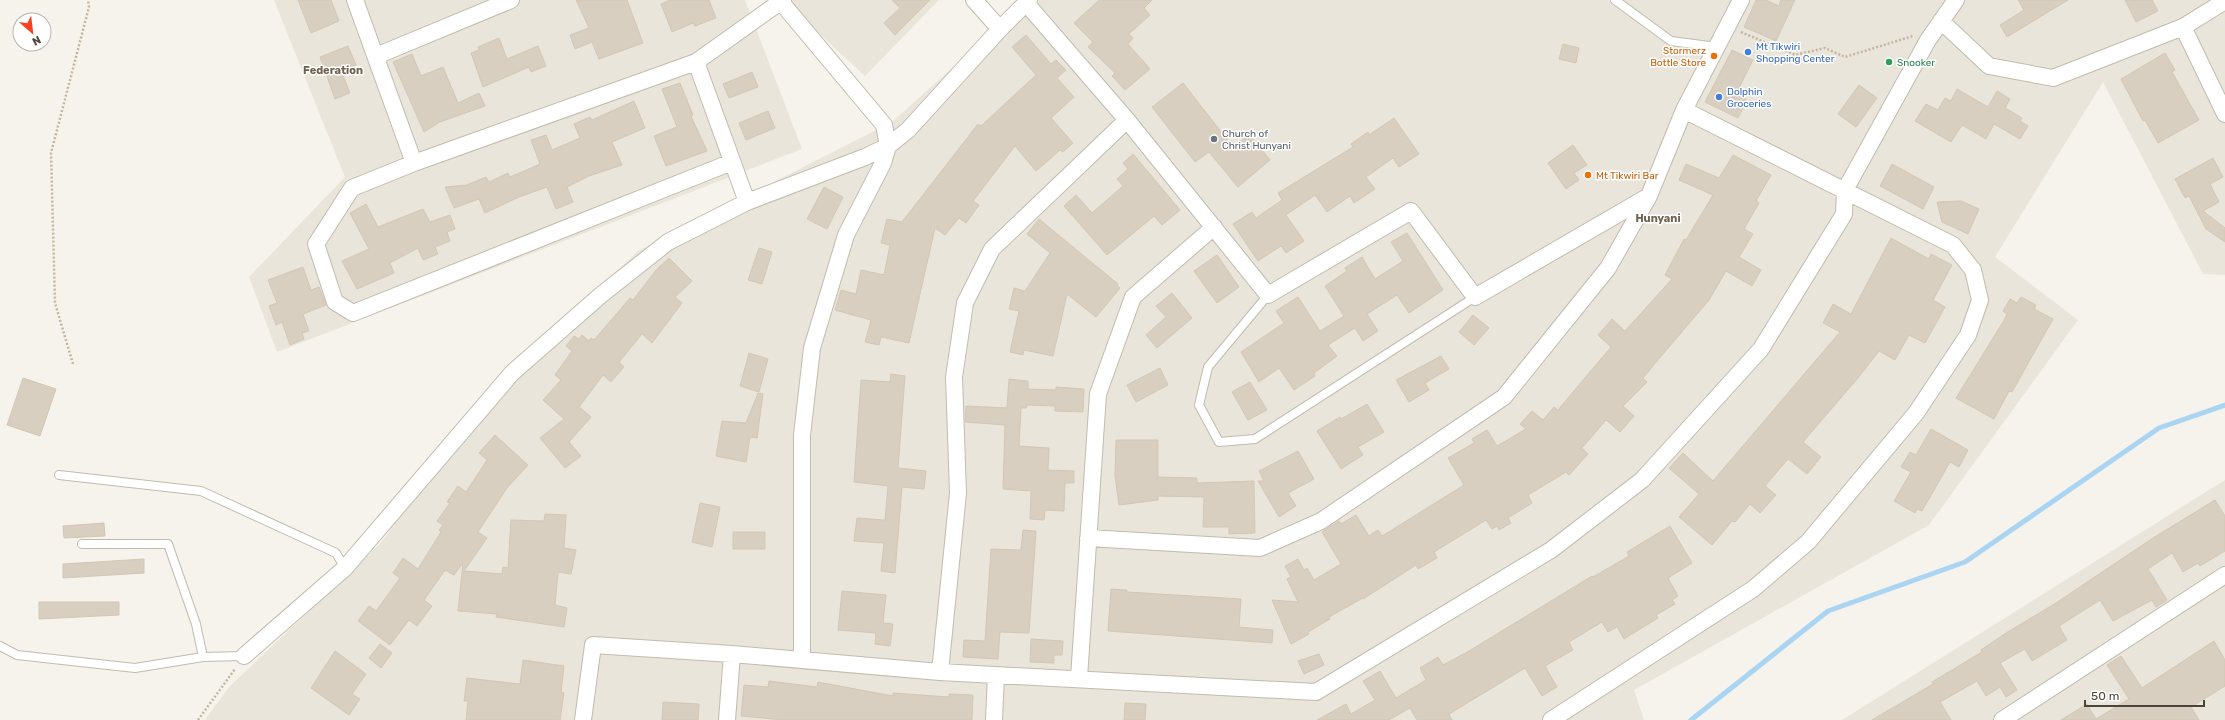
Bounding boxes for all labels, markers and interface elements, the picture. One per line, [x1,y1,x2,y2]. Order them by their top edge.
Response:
north arrow [12,12,52,52]
text: N [30,33,43,48]
place label: Mt Tikwiri Shopping Center [1756,41,1835,65]
place label: Stormerz Bottle Store [1650,45,1706,69]
marker: Mt Tikwiri Shopping Center [1743,47,1753,57]
marker: Stormerz Bottle Store [1709,51,1719,61]
marker: Snooker [1884,57,1894,67]
place label: Snooker [1897,57,1935,69]
district label: Federation [303,64,363,77]
place label: Dolphin Groceries [1727,86,1771,110]
marker: Dolphin Groceries [1714,92,1724,102]
place label: Church of Christ Hunyani [1222,128,1291,152]
marker: Church of Christ Hunyani [1209,134,1219,144]
marker: Mt Tikwiri Bar [1583,170,1593,180]
place label: Mt Tikwiri Bar [1596,170,1659,182]
district label: Hunyani [1635,212,1681,225]
scale bar [2085,682,2204,708]
text: 50 m [2091,689,2119,703]

